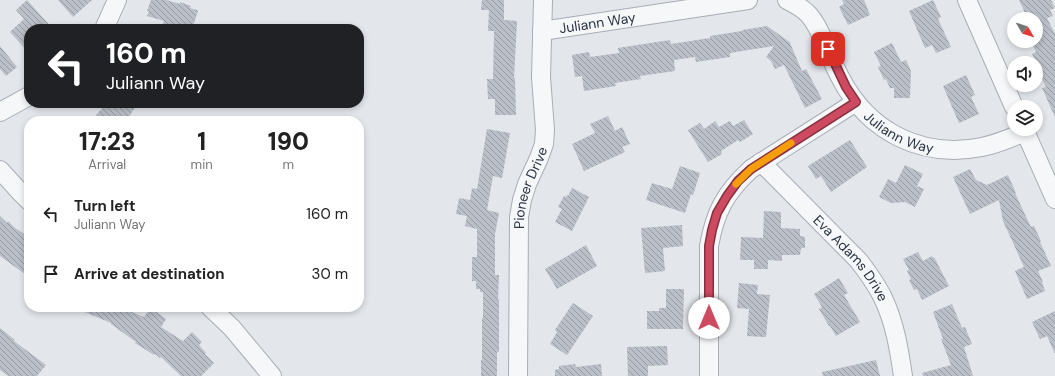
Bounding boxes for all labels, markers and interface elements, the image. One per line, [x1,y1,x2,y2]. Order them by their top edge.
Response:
street label: Juliann Way [558,8,637,37]
north arrow [1007,12,1043,48]
map controls [1007,12,1043,136]
pin [811,32,845,66]
text: 160 m [106,35,187,72]
icon: arrive [817,38,839,60]
icon: left [40,40,92,92]
button: sound [1007,56,1043,92]
text: Juliann Way [106,71,205,95]
button: layers [1007,100,1043,136]
street label: Juliann Way [860,107,936,157]
text: 17:23 [79,126,135,157]
text: 1 [197,126,206,157]
text: 190 [268,126,309,157]
street label: Pioneer Drive [510,144,551,229]
text: Arrival [88,156,126,173]
text: min [191,156,213,173]
text: m [283,156,294,173]
text: Turn left [74,196,135,216]
icon: left [40,203,62,225]
text: 160 m [306,204,348,224]
street label: Eva Adams Drive [809,211,892,304]
text: Juliann Way [74,216,146,233]
icon: arrive [40,263,62,285]
text: Arrive at destination [74,264,225,284]
text: 30 m [312,264,348,284]
position arrow [688,297,730,339]

